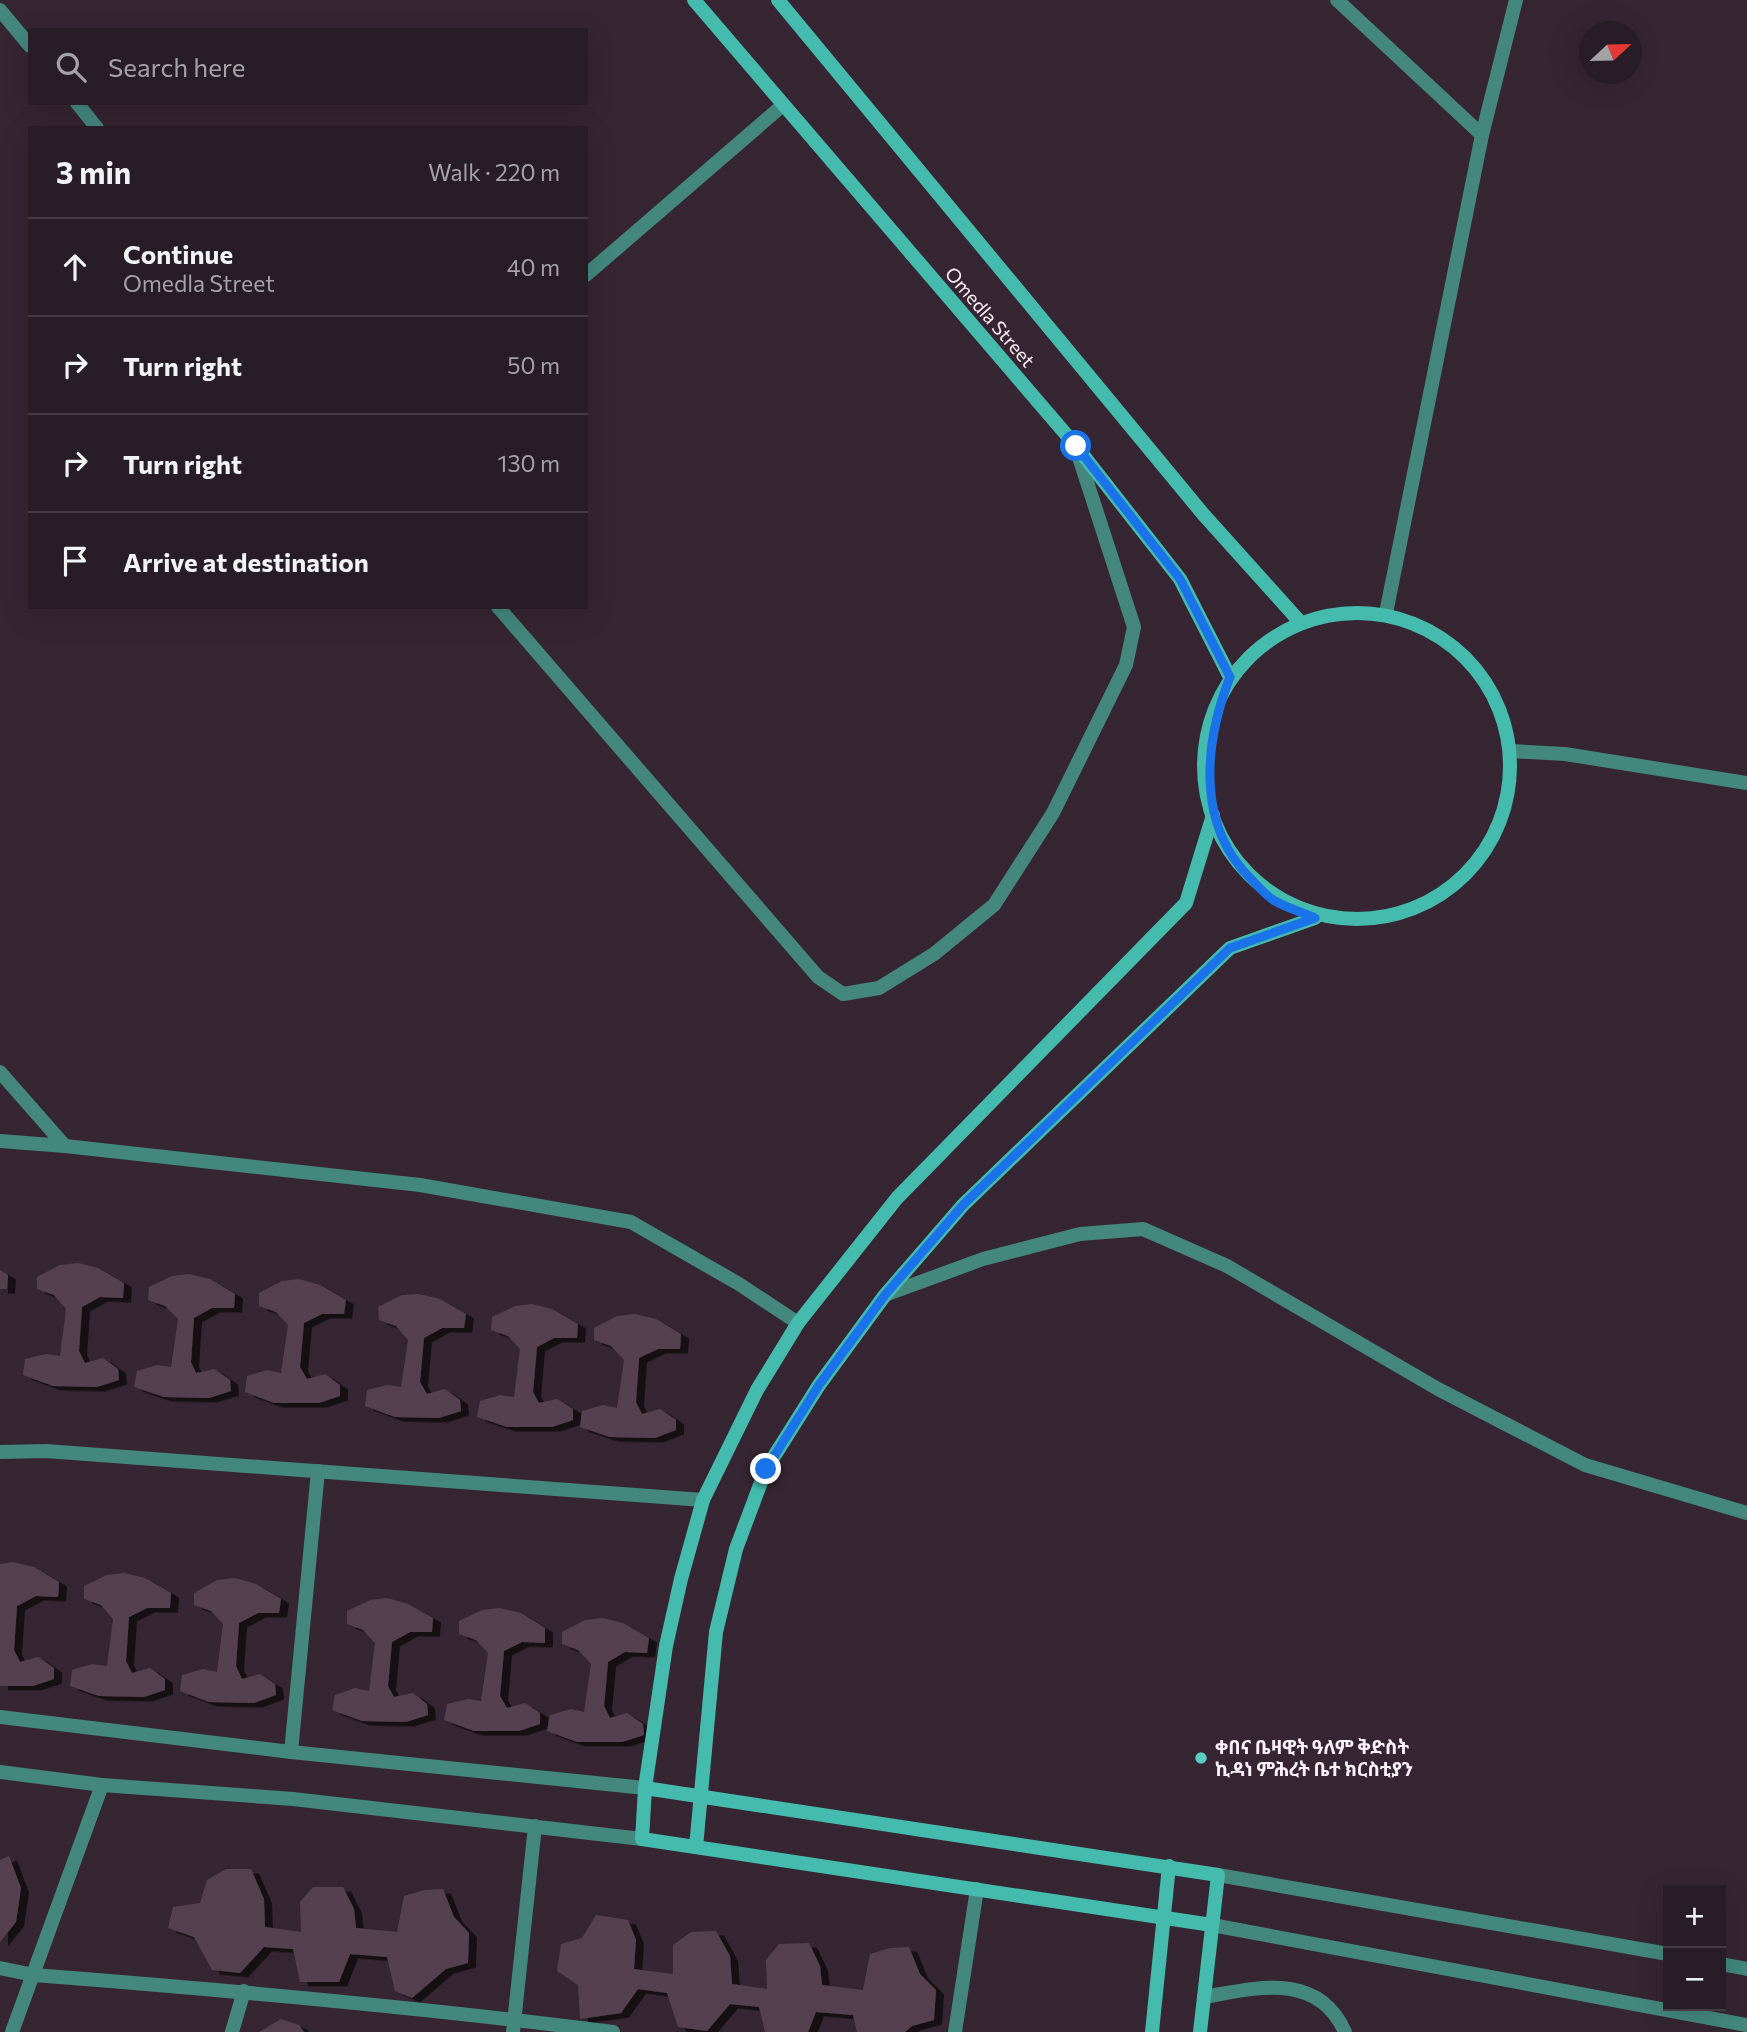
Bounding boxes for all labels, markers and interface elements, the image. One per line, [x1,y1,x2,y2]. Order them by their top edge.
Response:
north arrow [1579,21,1642,84]
search box [28,28,588,105]
icon: search [52,48,90,86]
text: Search here [108,51,246,82]
text: 3 min [56,153,131,190]
text: Walk · 220 m [428,158,560,186]
text: Continue [123,238,233,269]
icon: ahead [56,248,94,286]
text: 40 m [507,253,560,281]
street label: Omedla Street [941,262,1040,372]
text: Omedla Street [123,269,275,297]
icon: right [56,346,94,384]
text: Turn right [123,350,242,381]
text: 50 m [507,351,560,379]
route start [1060,430,1091,461]
icon: right [56,444,94,482]
text: Turn right [123,448,242,479]
text: 130 m [498,449,560,477]
icon: arrive [56,542,94,580]
text: Arrive at destination [123,546,369,577]
route end [750,1453,781,1484]
place label: ቀበና ቤዛዊት ዓለም ቅድስት ኪዳነ ምሕረት ቤተ ክርስቲያን [1215,1735,1413,1780]
marker: ቀበና ቤዛዊት ዓለም ቅድስት ኪዳነ ምሕረት ቤተ ክርስቲያን [1193,1750,1209,1766]
map controls [1663,1885,1726,2011]
button: + [1663,1885,1726,1948]
button: − [1663,1948,1726,2011]

